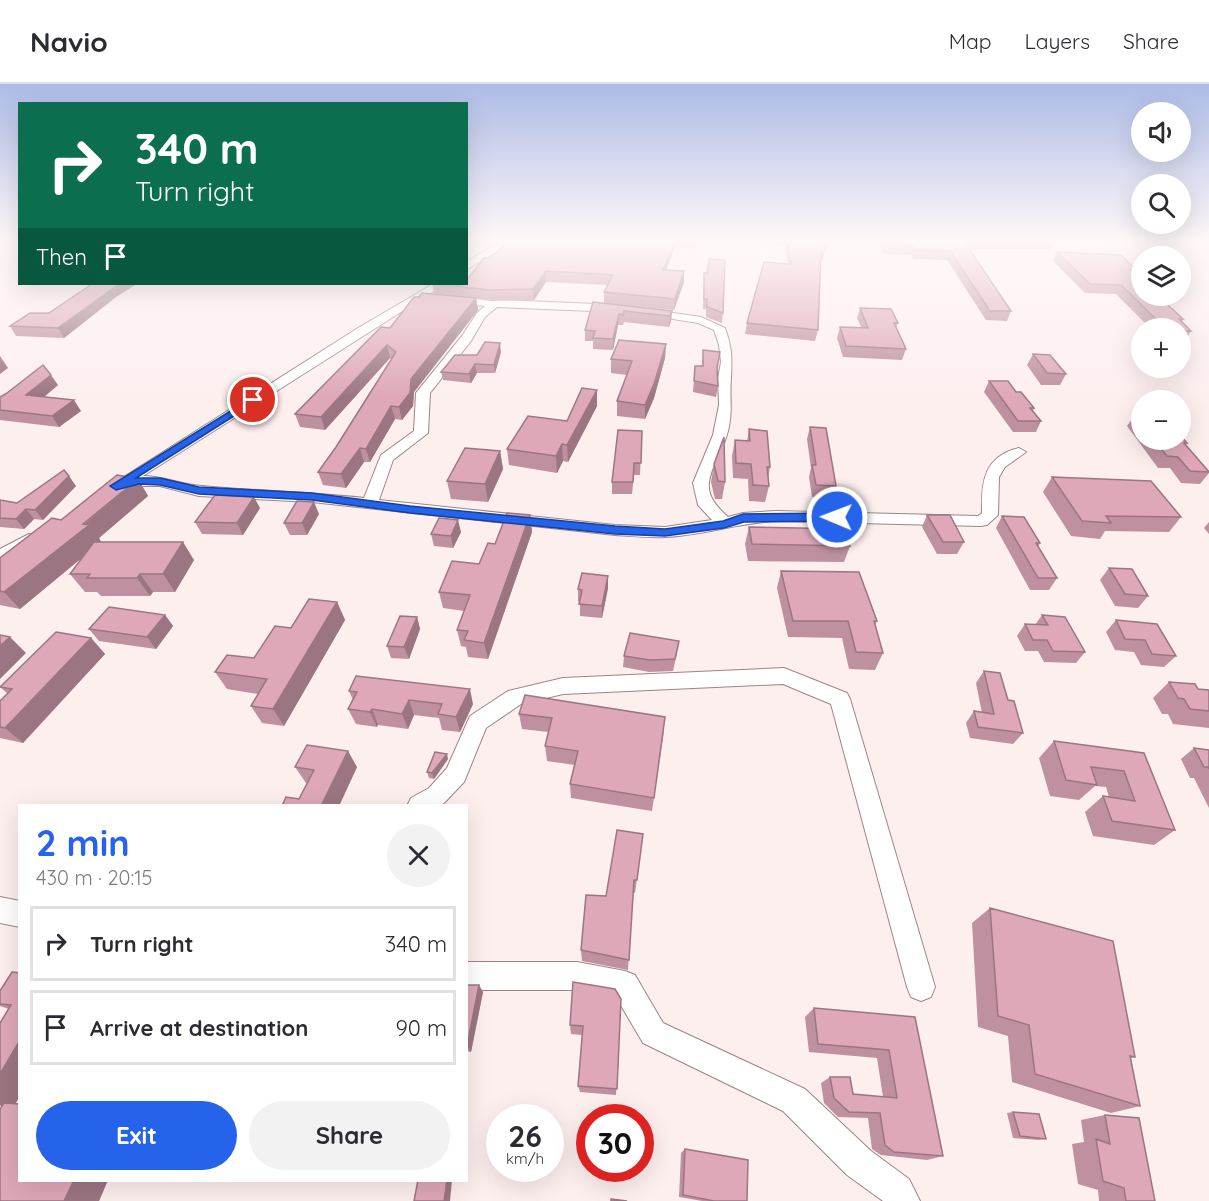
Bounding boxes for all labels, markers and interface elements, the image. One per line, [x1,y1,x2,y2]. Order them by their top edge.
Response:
text: Navio [30,24,108,59]
text: Map [949,28,992,54]
text: Layers [1025,28,1090,54]
text: Share [1123,28,1179,54]
map controls [1131,102,1191,450]
button: sound [1131,102,1191,162]
text: 340 m [135,122,259,175]
icon: right [36,126,114,204]
text: Turn right [135,174,254,208]
button: search [1131,174,1191,234]
icon: arrive [99,240,132,273]
text: Then [36,243,87,271]
button: layers [1131,246,1191,306]
button: + [1131,318,1191,378]
pin [227,374,278,425]
icon: arrive [236,383,269,416]
button: − [1131,390,1191,450]
position arrow [805,485,869,549]
text: 2 min [36,820,130,865]
button: close [387,824,450,887]
text: 430 m · 20:15 [36,865,152,890]
icon: right [39,927,72,960]
text: Turn right [90,930,194,958]
text: 340 m [385,930,447,958]
icon: arrive [39,1011,72,1044]
text: Arrive at destination [90,1014,308,1042]
text: 90 m [396,1014,447,1042]
button: Exit [36,1101,237,1170]
button: Share [249,1101,450,1170]
speed limit sign: 30 [576,1104,654,1182]
text: 26 [508,1117,542,1155]
text: km/h [506,1149,544,1168]

